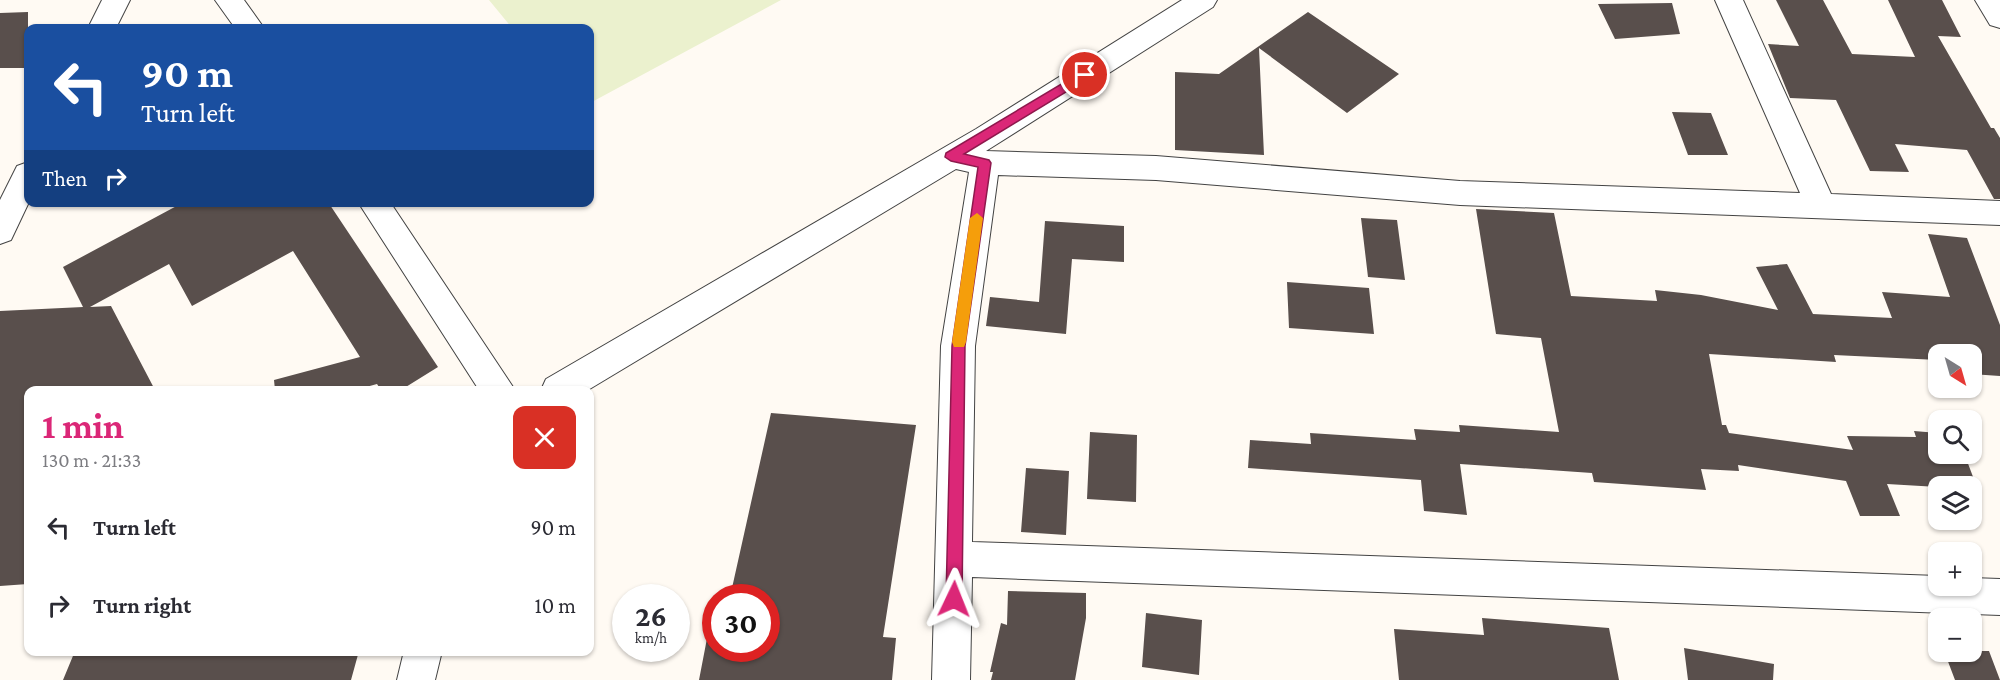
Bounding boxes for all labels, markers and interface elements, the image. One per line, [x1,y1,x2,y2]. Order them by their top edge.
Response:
icon: left [42,48,120,126]
text: 90 m [141,49,233,96]
pin [1059,49,1110,100]
icon: arrive [1068,58,1101,91]
text: Turn left [141,98,235,128]
icon: right [99,162,132,195]
text: Then [42,166,87,191]
north arrow [1928,344,1982,398]
map controls [1928,344,1982,662]
text: 1 min [42,406,124,446]
button: close [513,406,576,469]
button: search [1928,410,1982,464]
text: 130 m · 21:33 [42,449,141,471]
button: layers [1928,476,1982,530]
icon: left [42,511,75,544]
text: Turn left [93,515,176,540]
text: 90 m [531,515,576,540]
button: + [1928,542,1982,596]
position arrow [922,567,986,631]
speed limit sign: 30 [702,584,780,662]
icon: right [42,589,75,622]
text: Turn right [93,593,191,618]
text: 10 m [534,593,576,618]
text: 26 [635,599,667,632]
button: − [1928,608,1982,662]
text: km/h [635,630,667,646]

